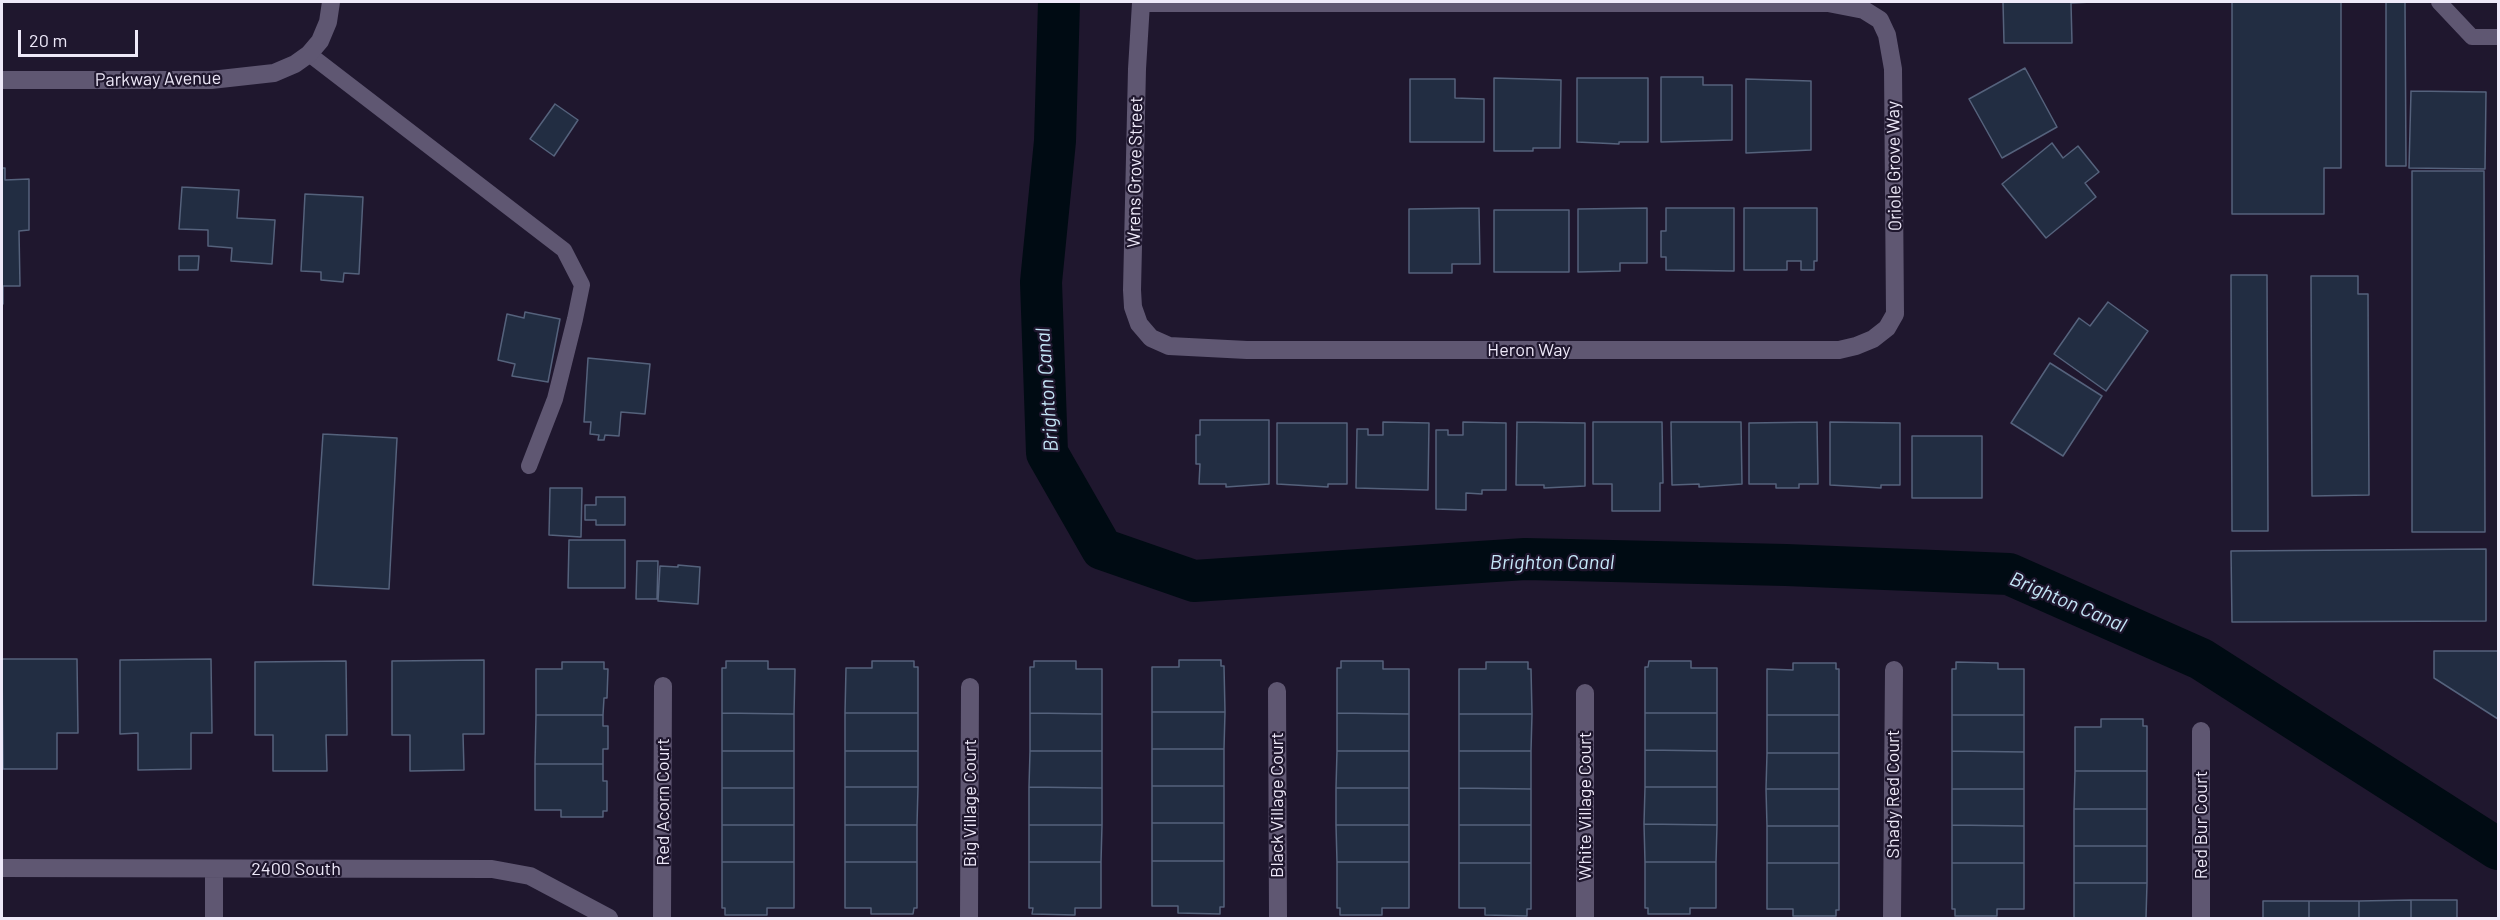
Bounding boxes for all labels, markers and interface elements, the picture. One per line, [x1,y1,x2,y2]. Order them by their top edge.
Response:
scale bar [21,18,141,56]
text: 20 m [29,29,67,51]
street label: Parkway Avenue [95,67,221,91]
street label: Wrens Grove Street [1123,96,1147,248]
street label: Oriole Grove Way [1882,101,1906,231]
water label: Brighton Canal [1031,327,1063,453]
street label: Heron Way [1487,339,1571,361]
water label: Brighton Canal [1490,550,1614,574]
water label: Brighton Canal [2006,567,2130,637]
street label: Shady Red Court [1882,730,1904,858]
street label: Black Village Court [1266,732,1288,878]
street label: White Village Court [1574,732,1596,880]
street label: Red Acorn Court [652,738,674,866]
street label: Big Village Court [959,739,981,867]
street label: Red Bur Court [2190,771,2212,879]
street label: 2400 South [251,858,341,880]

